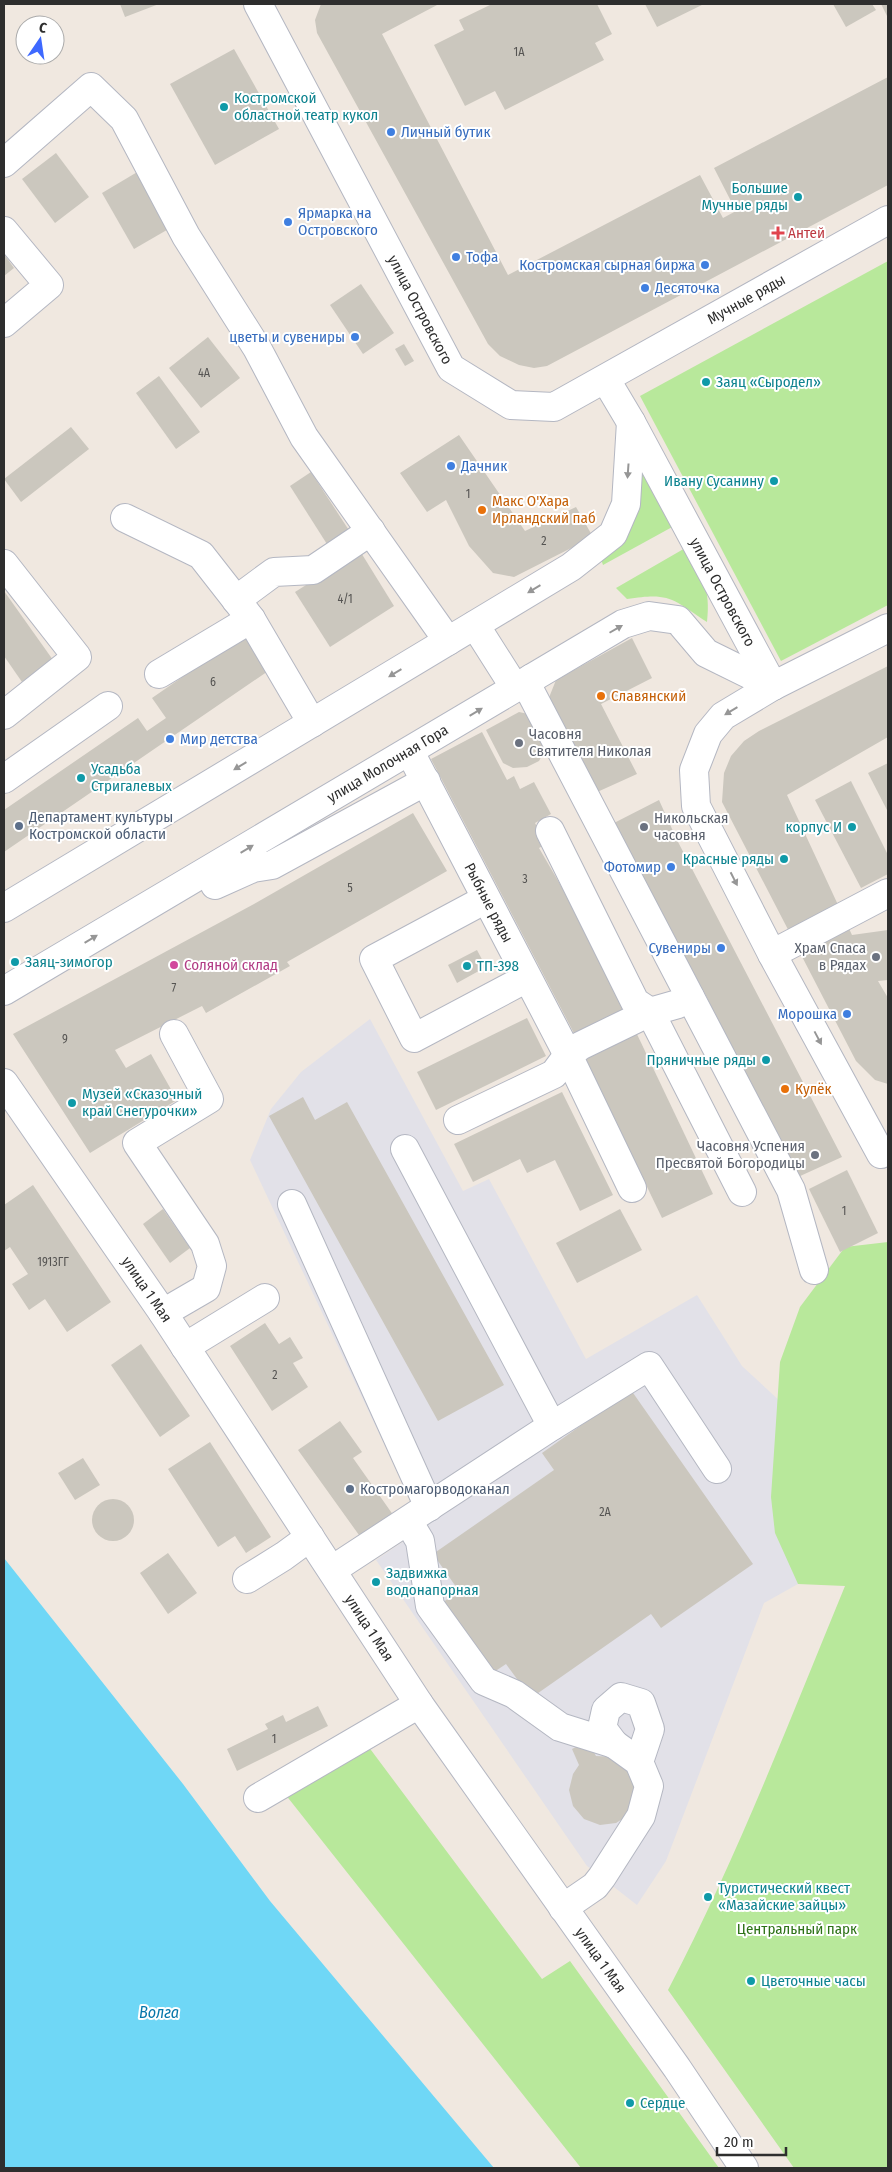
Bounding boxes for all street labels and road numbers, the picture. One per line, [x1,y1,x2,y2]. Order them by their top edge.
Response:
street label: улица Островского [384,252,456,367]
street label: Мучные ряды [704,270,789,328]
street label: улица Островского [686,535,759,650]
street label: улица Молочная Гора [324,721,451,806]
street label: Рыбные ряды [460,860,517,946]
street label: улица 1 Мая [118,1253,176,1326]
street label: улица 1 Мая [341,1591,398,1665]
street label: улица 1 Мая [571,1924,630,1996]

